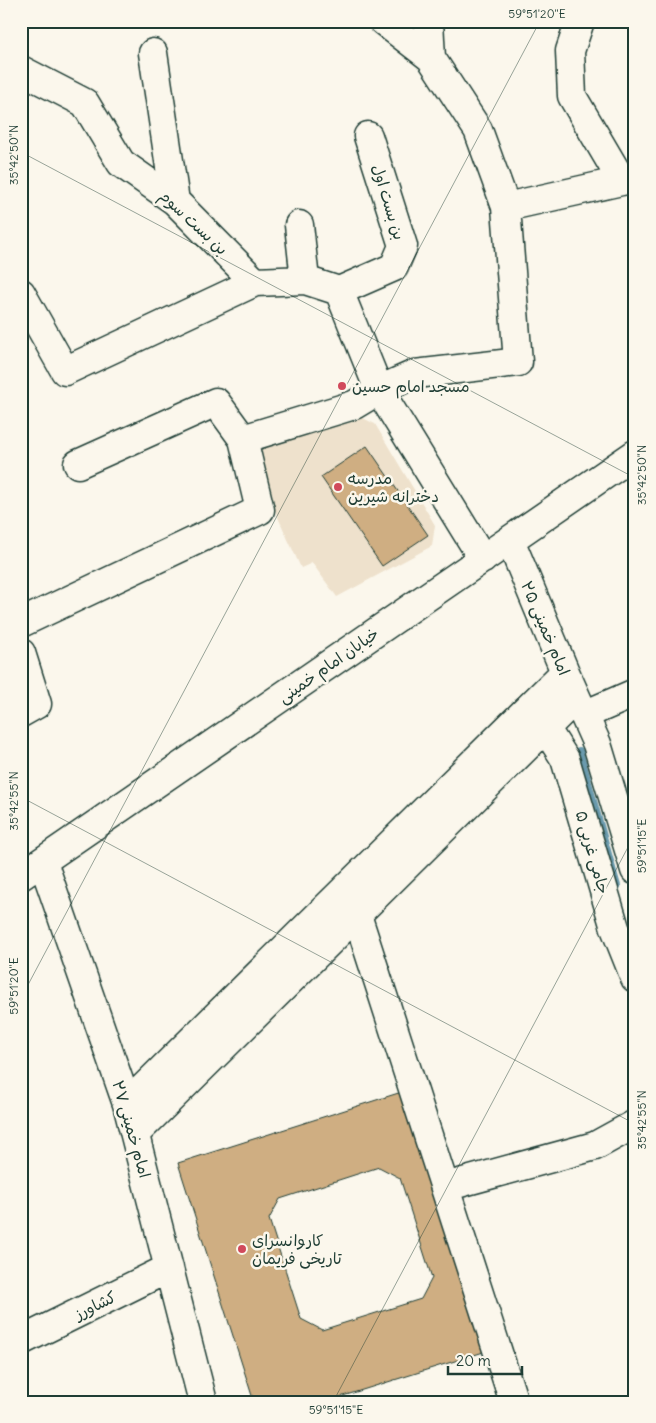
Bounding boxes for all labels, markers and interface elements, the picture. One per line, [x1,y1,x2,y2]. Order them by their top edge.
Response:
text: 59°51'20"E [508,6,566,21]
text: 35°42'50"N [6,125,21,185]
street label: بن بست اول [368,162,410,242]
street label: بن بست سوم [154,185,232,261]
place label: مسجد امام حسین [352,376,470,399]
marker: مسجد امام حسین [336,380,348,392]
text: 35°42'50"N [634,445,649,505]
place label: مدرسه دخترانه شیرین [348,468,439,506]
marker: مدرسه دخترانه شیرین [332,481,344,493]
street label: امام خمینی ۲۵ [514,578,575,679]
street label: خیابان امام خمینی [274,623,384,710]
text: 35°42'55"N [6,771,21,831]
street label: جامی غربی ۵ [571,808,614,896]
text: 59°51'15"E [634,819,649,873]
text: 59°51'20"E [6,957,21,1015]
street label: امام خمینی ۲۷ [106,1078,156,1181]
text: 35°42'55"N [634,1090,649,1150]
place label: کاروانسرای تاریخی فریمان [252,1230,342,1269]
marker: کاروانسرای تاریخی فریمان [236,1243,248,1255]
street label: کشاورز [69,1286,119,1324]
scale bar [448,1343,522,1375]
text: 20 m [456,1351,491,1370]
text: 59°51'15"E [309,1402,363,1417]

